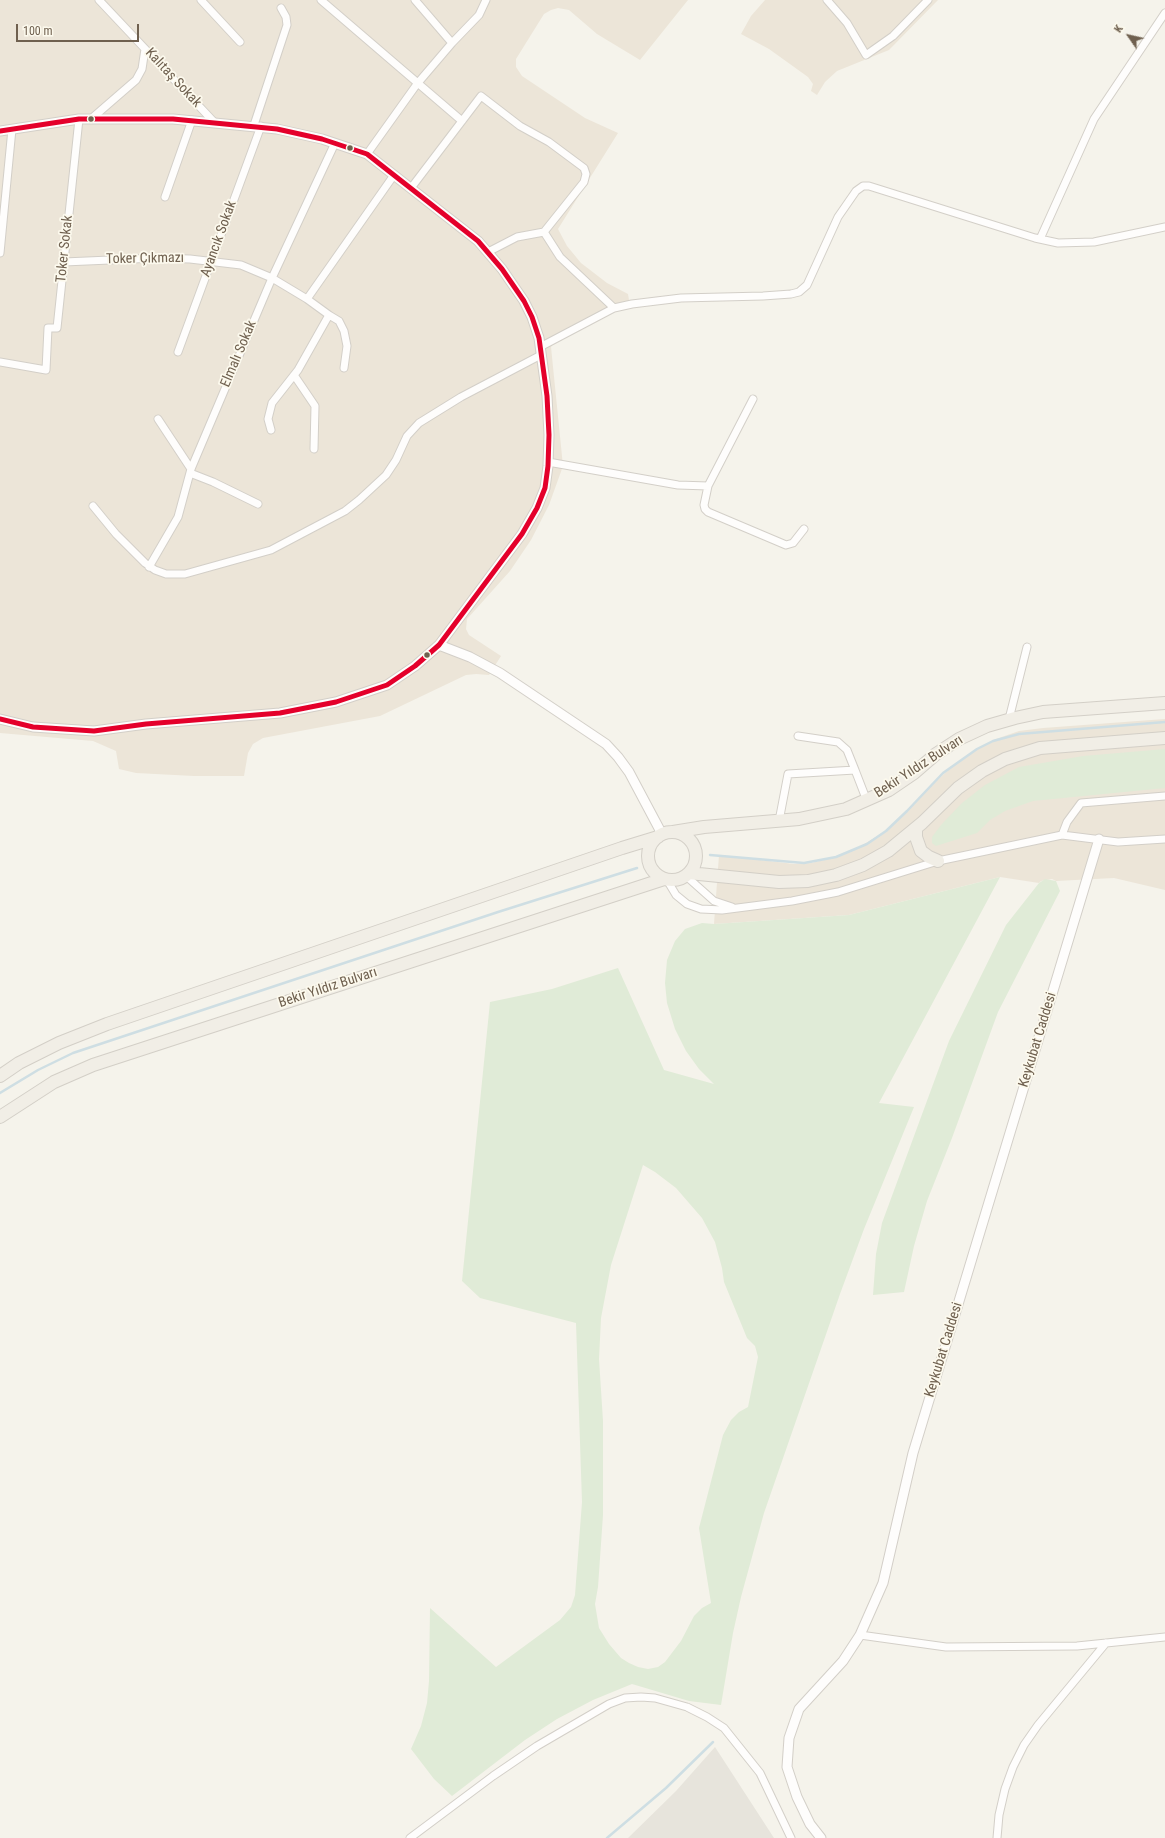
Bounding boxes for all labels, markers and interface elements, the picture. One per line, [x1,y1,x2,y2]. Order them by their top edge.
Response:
scale bar [18,16,141,42]
north arrow [1109,16,1149,56]
text: K [1112,23,1126,35]
text: 100 m [23,24,53,38]
street label: Kalıtaş Sokak [141,45,205,111]
unlabelled marker [86,114,96,124]
unlabelled marker [345,143,355,153]
street label: Ayancık Sokak [197,199,241,279]
street label: Toker Sokak [53,215,77,283]
street label: Toker Çıkmazı [106,250,184,268]
street label: Elmalı Sokak [217,318,261,390]
unlabelled marker [422,650,432,660]
street label: Bekir Yıldız Bulvarı [871,732,967,802]
street label: Bekir Yıldız Bulvarı [277,964,379,1012]
street label: Keykubat Caddesi [1016,990,1060,1090]
street label: Keykubat Caddesi [922,1300,966,1400]

